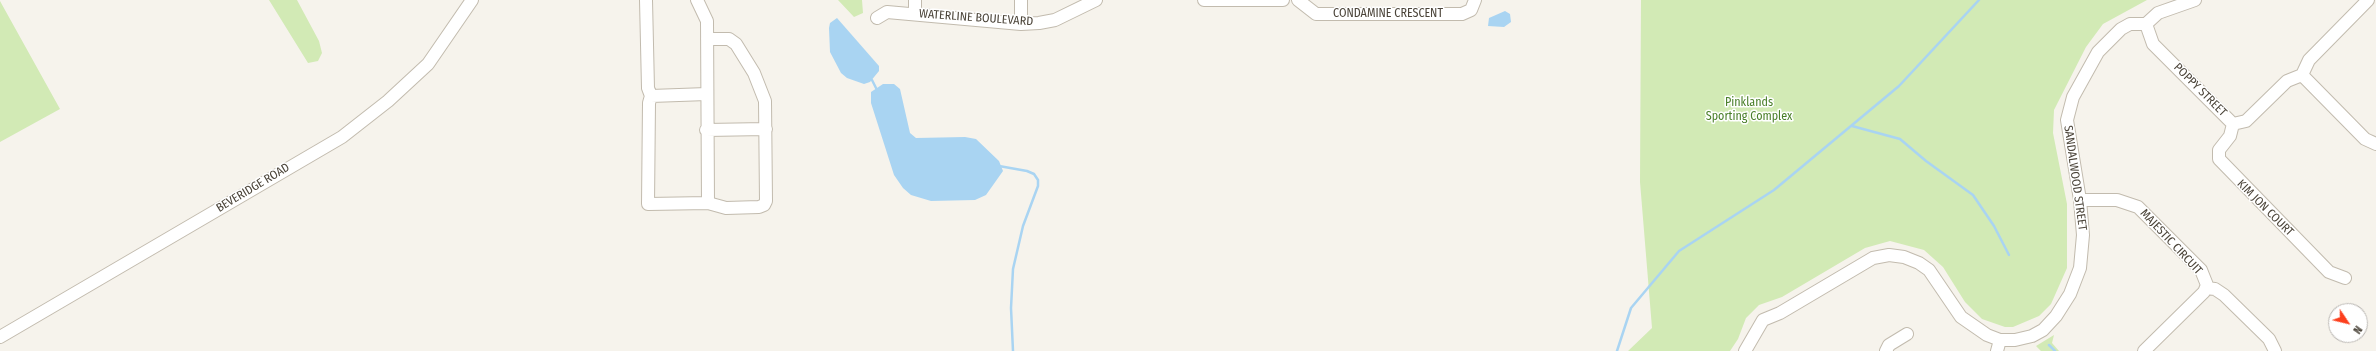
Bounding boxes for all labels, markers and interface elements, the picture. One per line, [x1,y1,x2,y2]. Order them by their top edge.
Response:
street label: WATERLINE BOULEVARD [918,7,1034,29]
street label: CONDAMINE CRESCENT [1333,7,1443,21]
street label: POPPY STREET [2170,60,2230,120]
park label: Pinklands Sporting Complex [1706,96,1792,124]
street label: SANDALWOOD STREET [2060,125,2090,231]
street label: BEVERIDGE ROAD [214,160,292,216]
street label: KIM JON COURT [2234,177,2296,239]
street label: MAJESTIC CIRCUIT [2137,206,2205,278]
north arrow [2328,303,2368,343]
text: N [2350,323,2365,336]

